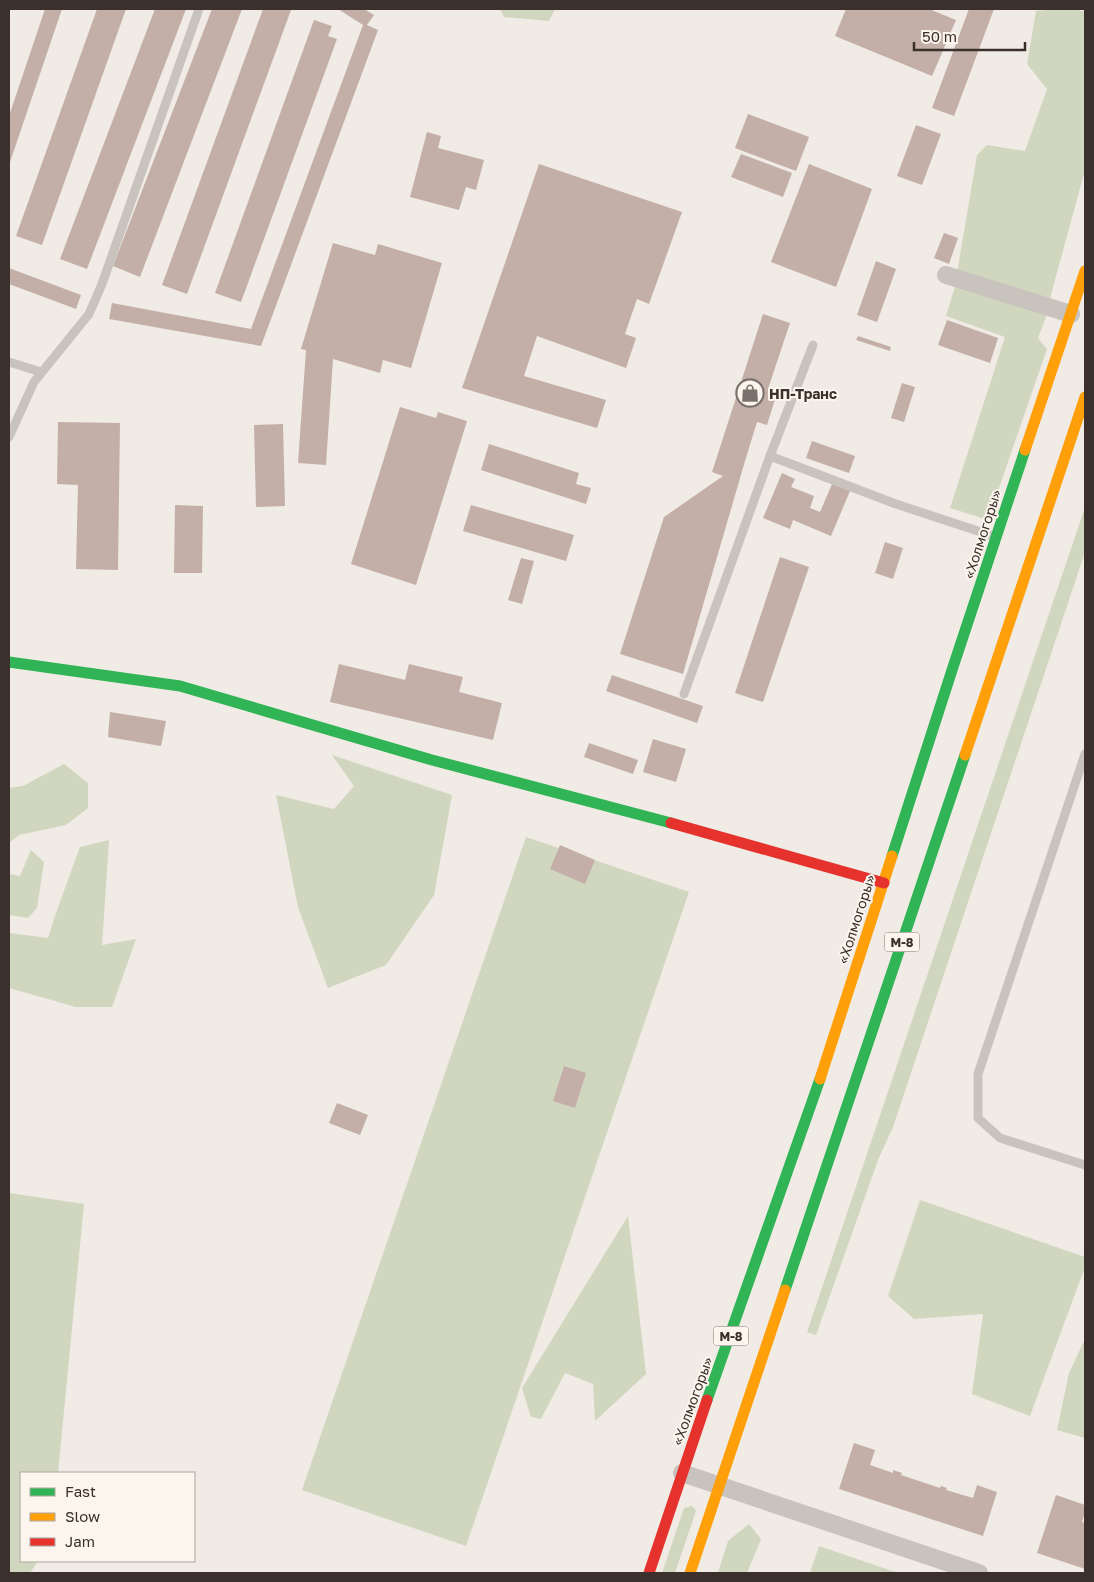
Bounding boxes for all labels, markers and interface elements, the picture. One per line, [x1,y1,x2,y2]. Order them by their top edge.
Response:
scale bar [914,20,1025,52]
text: 50 m [922,27,957,45]
shop icon: НП-Транс [735,378,765,408]
place label: НП-Транс [769,385,837,402]
street label: «Холмогоры» [960,487,1005,581]
street label: «Холмогоры» [834,872,879,966]
road number: М-8 [884,932,920,952]
road number: М-8 [714,1326,748,1345]
street label: «Холмогоры» [668,1354,716,1448]
legend [20,1472,195,1562]
text: Fast [65,1482,96,1500]
text: Slow [65,1507,100,1525]
text: Jam [65,1532,95,1550]

